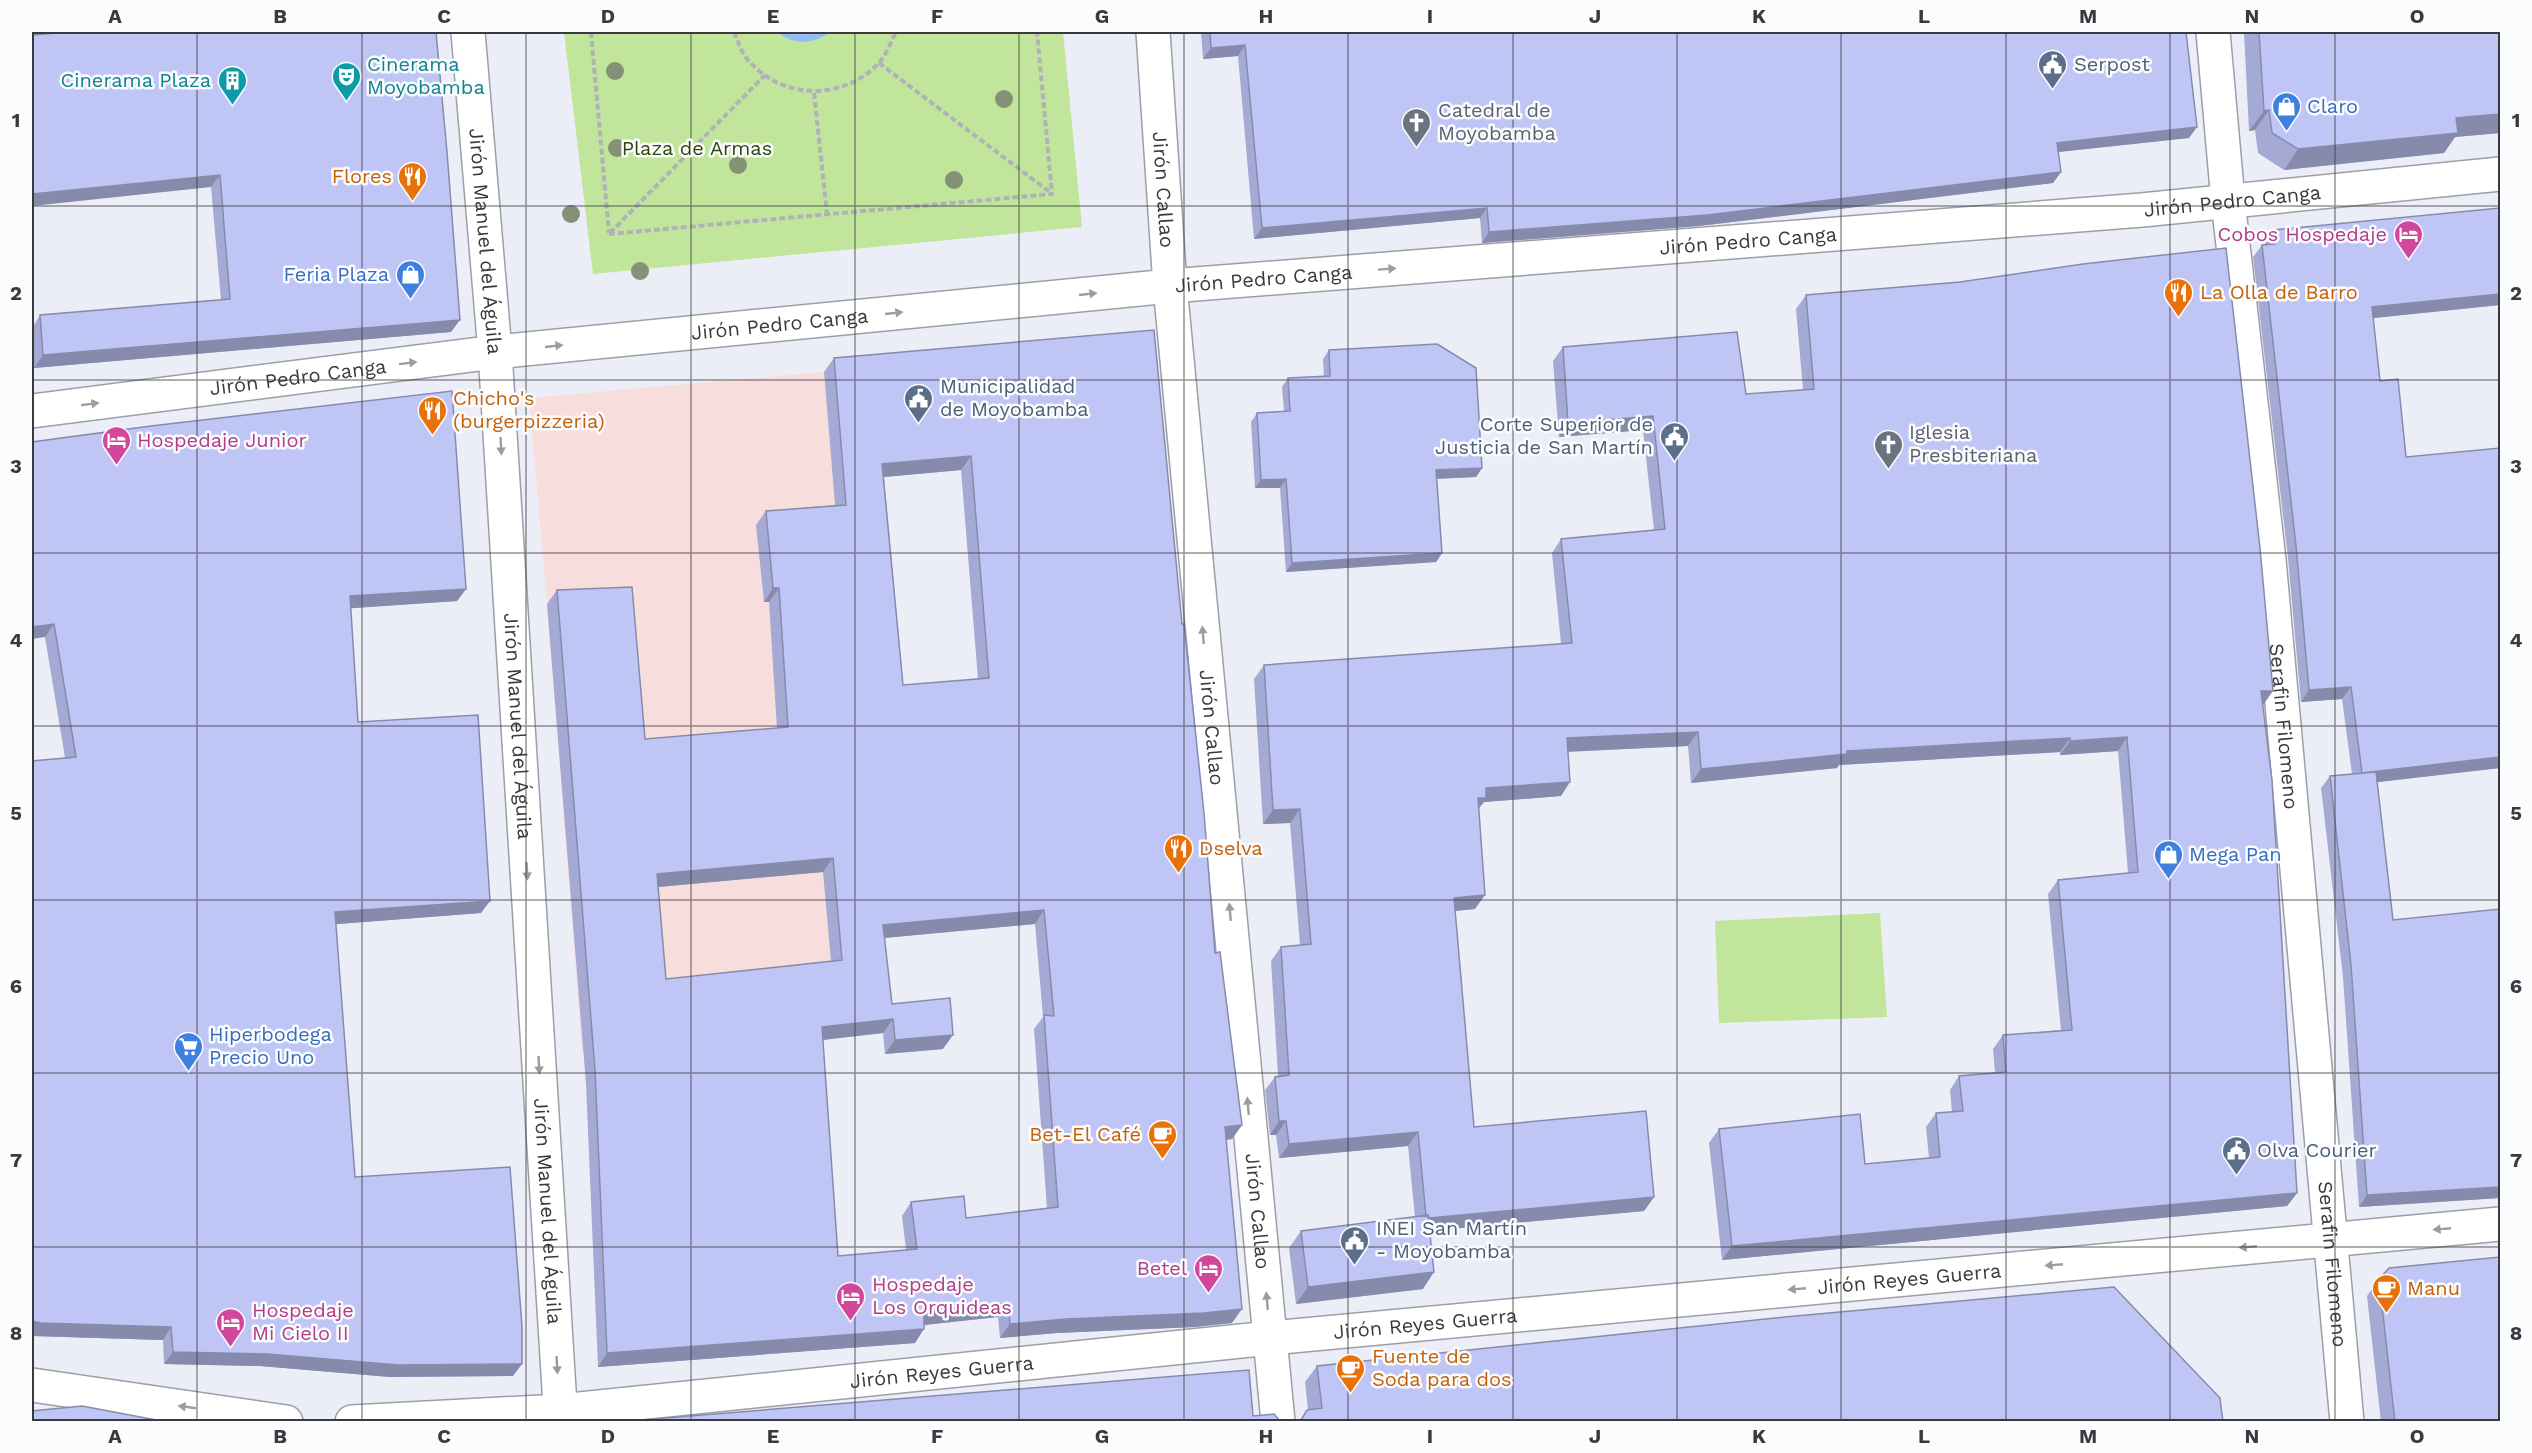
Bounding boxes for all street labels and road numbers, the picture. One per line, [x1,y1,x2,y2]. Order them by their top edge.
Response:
street label: Jirón Manuel del Águila [464,127,507,355]
street label: Jirón Callao [1148,131,1179,248]
street label: Jirón Pedro Canga [2143,180,2322,222]
street label: Jirón Pedro Canga [1658,222,1838,260]
street label: Jirón Pedro Canga [1174,260,1353,298]
street label: Jirón Pedro Canga [690,304,869,345]
street label: Jirón Pedro Canga [208,354,388,400]
street label: Jirón Manuel del Águila [499,612,537,840]
street label: Serafin Filomeno [2265,642,2304,810]
street label: Jirón Callao [1195,668,1229,786]
street label: Jirón Manuel del Águila [529,1097,567,1325]
street label: Jirón Callao [1241,1152,1275,1270]
street label: Serafin Filomeno [2313,1180,2352,1348]
street label: Jirón Reyes Guerra [1816,1258,2002,1299]
street label: Jirón Reyes Guerra [1332,1303,1518,1344]
street label: Jirón Reyes Guerra [849,1350,1035,1393]

